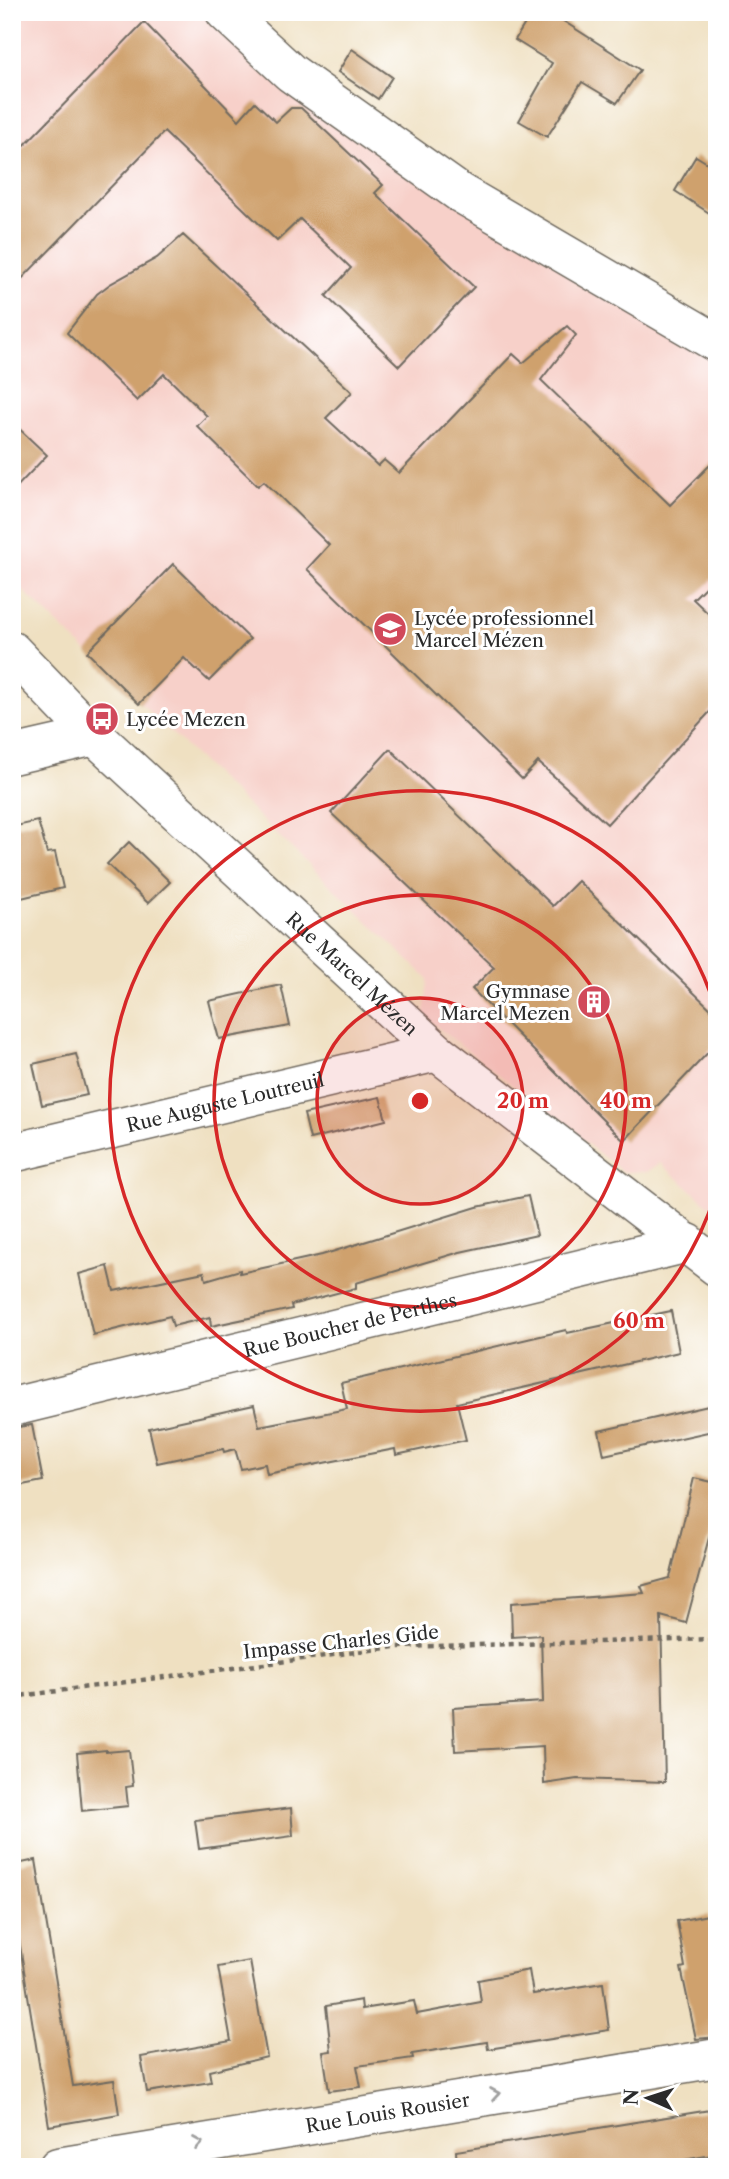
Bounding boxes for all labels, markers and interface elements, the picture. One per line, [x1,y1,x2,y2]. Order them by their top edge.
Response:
place label: Lycée professionnel Marcel Mézen [414,607,594,652]
school or university icon: Lycée professionnel Marcel Mézen [371,610,409,648]
bus stop icon: Lycée Mezen [83,700,121,738]
place label: Lycée Mezen [126,708,246,731]
street label: Rue Marcel Mézen [281,907,423,1040]
place label: Gymnase Marcel Mezen [440,980,570,1025]
building icon: Gymnase Marcel Mezen [575,983,613,1021]
street label: Rue Auguste Loutreuil [124,1068,327,1137]
text: 20 m [497,1088,549,1113]
text: 40 m [600,1088,652,1113]
centre of rings [408,1089,432,1113]
street label: Rue Boucher de Perthes [241,1288,459,1362]
text: 60 m [613,1308,665,1333]
street label: Impasse Charles Gide [242,1620,440,1664]
north arrow [614,2064,684,2134]
one-way arrow [489,2087,501,2102]
street label: Rue Louis Rousier [304,2088,471,2137]
text: N [620,2088,643,2106]
one-way arrow [192,2136,204,2151]

